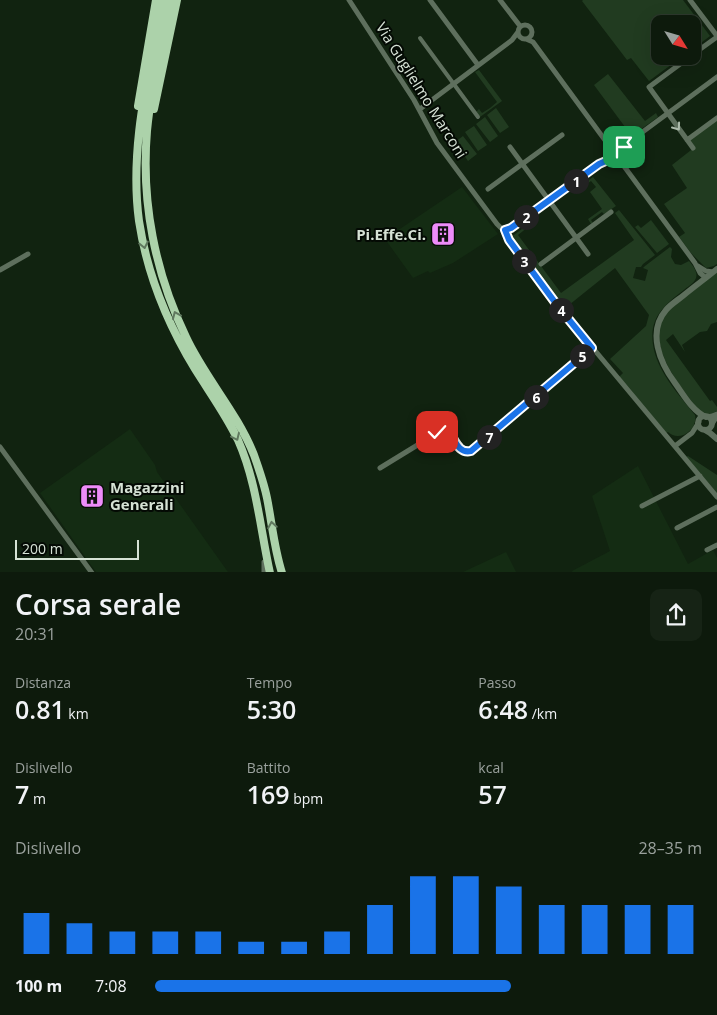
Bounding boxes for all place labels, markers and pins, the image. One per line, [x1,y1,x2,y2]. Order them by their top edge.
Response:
pin [603,126,645,168]
pin: 1 [564,168,588,194]
pin: 2 [514,204,538,230]
building icon: Pi.Effe.Ci. [430,221,456,247]
place label: Pi.Effe.Ci. [356,224,426,244]
pin: 3 [512,248,536,274]
pin: 4 [548,298,574,322]
pin: 5 [570,344,594,368]
pin: 6 [524,384,548,410]
pin [416,411,458,453]
pin: 7 [476,424,502,450]
place label: Magazzini Generali [110,477,184,514]
building icon: Magazzini Generali [79,483,105,509]

